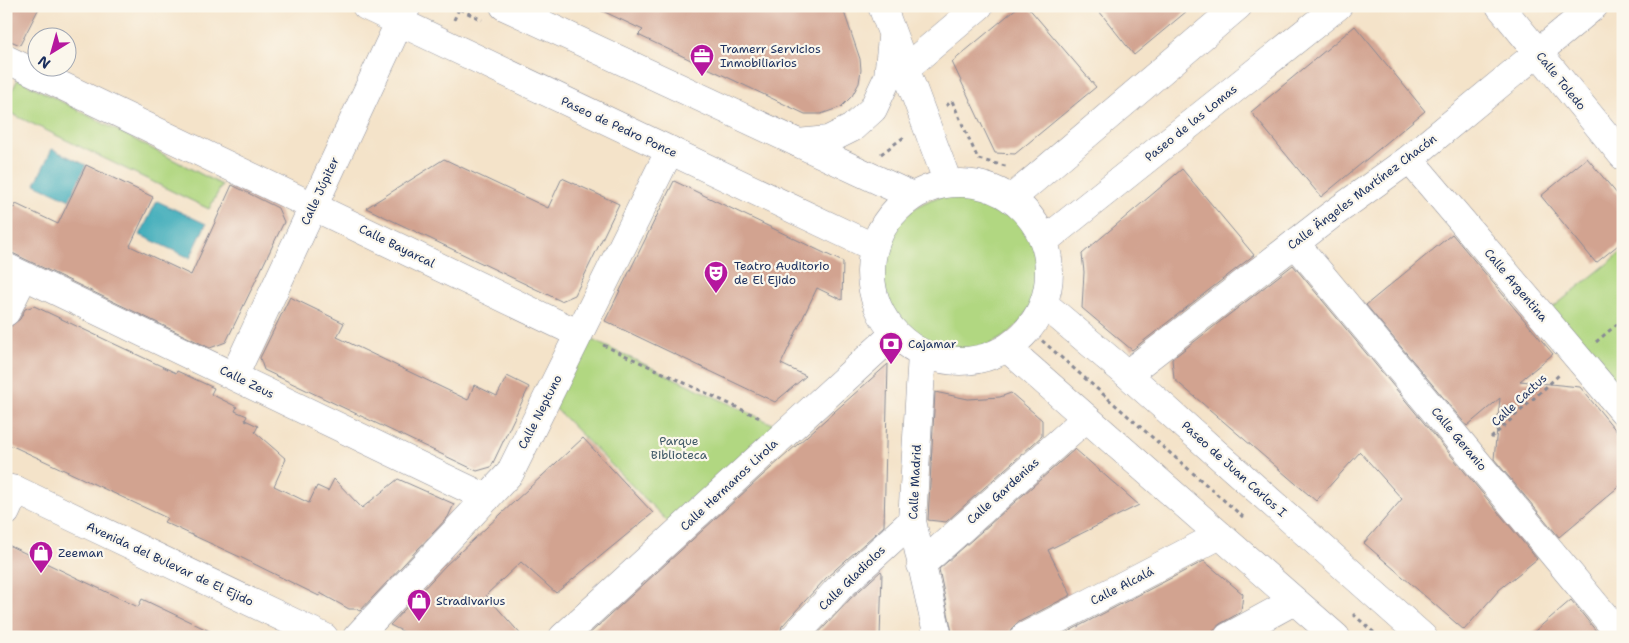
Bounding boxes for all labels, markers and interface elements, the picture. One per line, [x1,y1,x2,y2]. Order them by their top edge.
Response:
north arrow [28,28,78,78]
place label: Tramerr Servicios Inmobiliarios [720,41,821,71]
office icon: Tramerr Servicios Inmobiliarios [689,43,715,77]
street label: Calle Toledo [1533,48,1589,114]
text: N [34,52,54,73]
street label: Paseo de las Lomas [1142,81,1240,165]
street label: Paseo de Pedro Ponce [558,93,680,161]
street label: Calle Ängeles Martínez Chacón [1284,131,1440,253]
street label: Calle Júpiter [297,154,343,228]
street label: Calle Bayarcal [356,221,438,272]
street label: Calle Argentina [1481,245,1552,325]
place label: Teatro Auditorio de El Ejido [734,258,830,288]
theatre icon: Teatro Auditorio de El Ejido [703,260,729,294]
bank icon: Cajamar [878,331,904,365]
place label: Cajamar [908,336,957,352]
street label: Calle Zeus [217,362,277,402]
street label: Calle Cactus [1488,370,1550,430]
street label: Calle Neptuno [514,372,566,452]
street label: Calle Geranio [1428,404,1490,474]
street label: Paseo de Juan Carlos I [1178,418,1290,521]
park label: Parque Biblioteca [651,433,708,463]
street label: Calle Hermanos Lirola [677,435,782,535]
street label: Calle Madrid [905,444,925,520]
street label: Calle Gardenias [963,454,1043,528]
street label: Avenida del Bulevar de El Ejido [84,518,256,610]
shop icon: Zeeman [28,540,54,574]
street label: Calle Gladiolos [815,542,889,614]
place label: Zeeman [58,545,103,561]
street label: Calle Alcalá [1088,563,1157,609]
shop icon: Stradivarius [406,588,432,622]
place label: Stradivarius [436,593,506,609]

